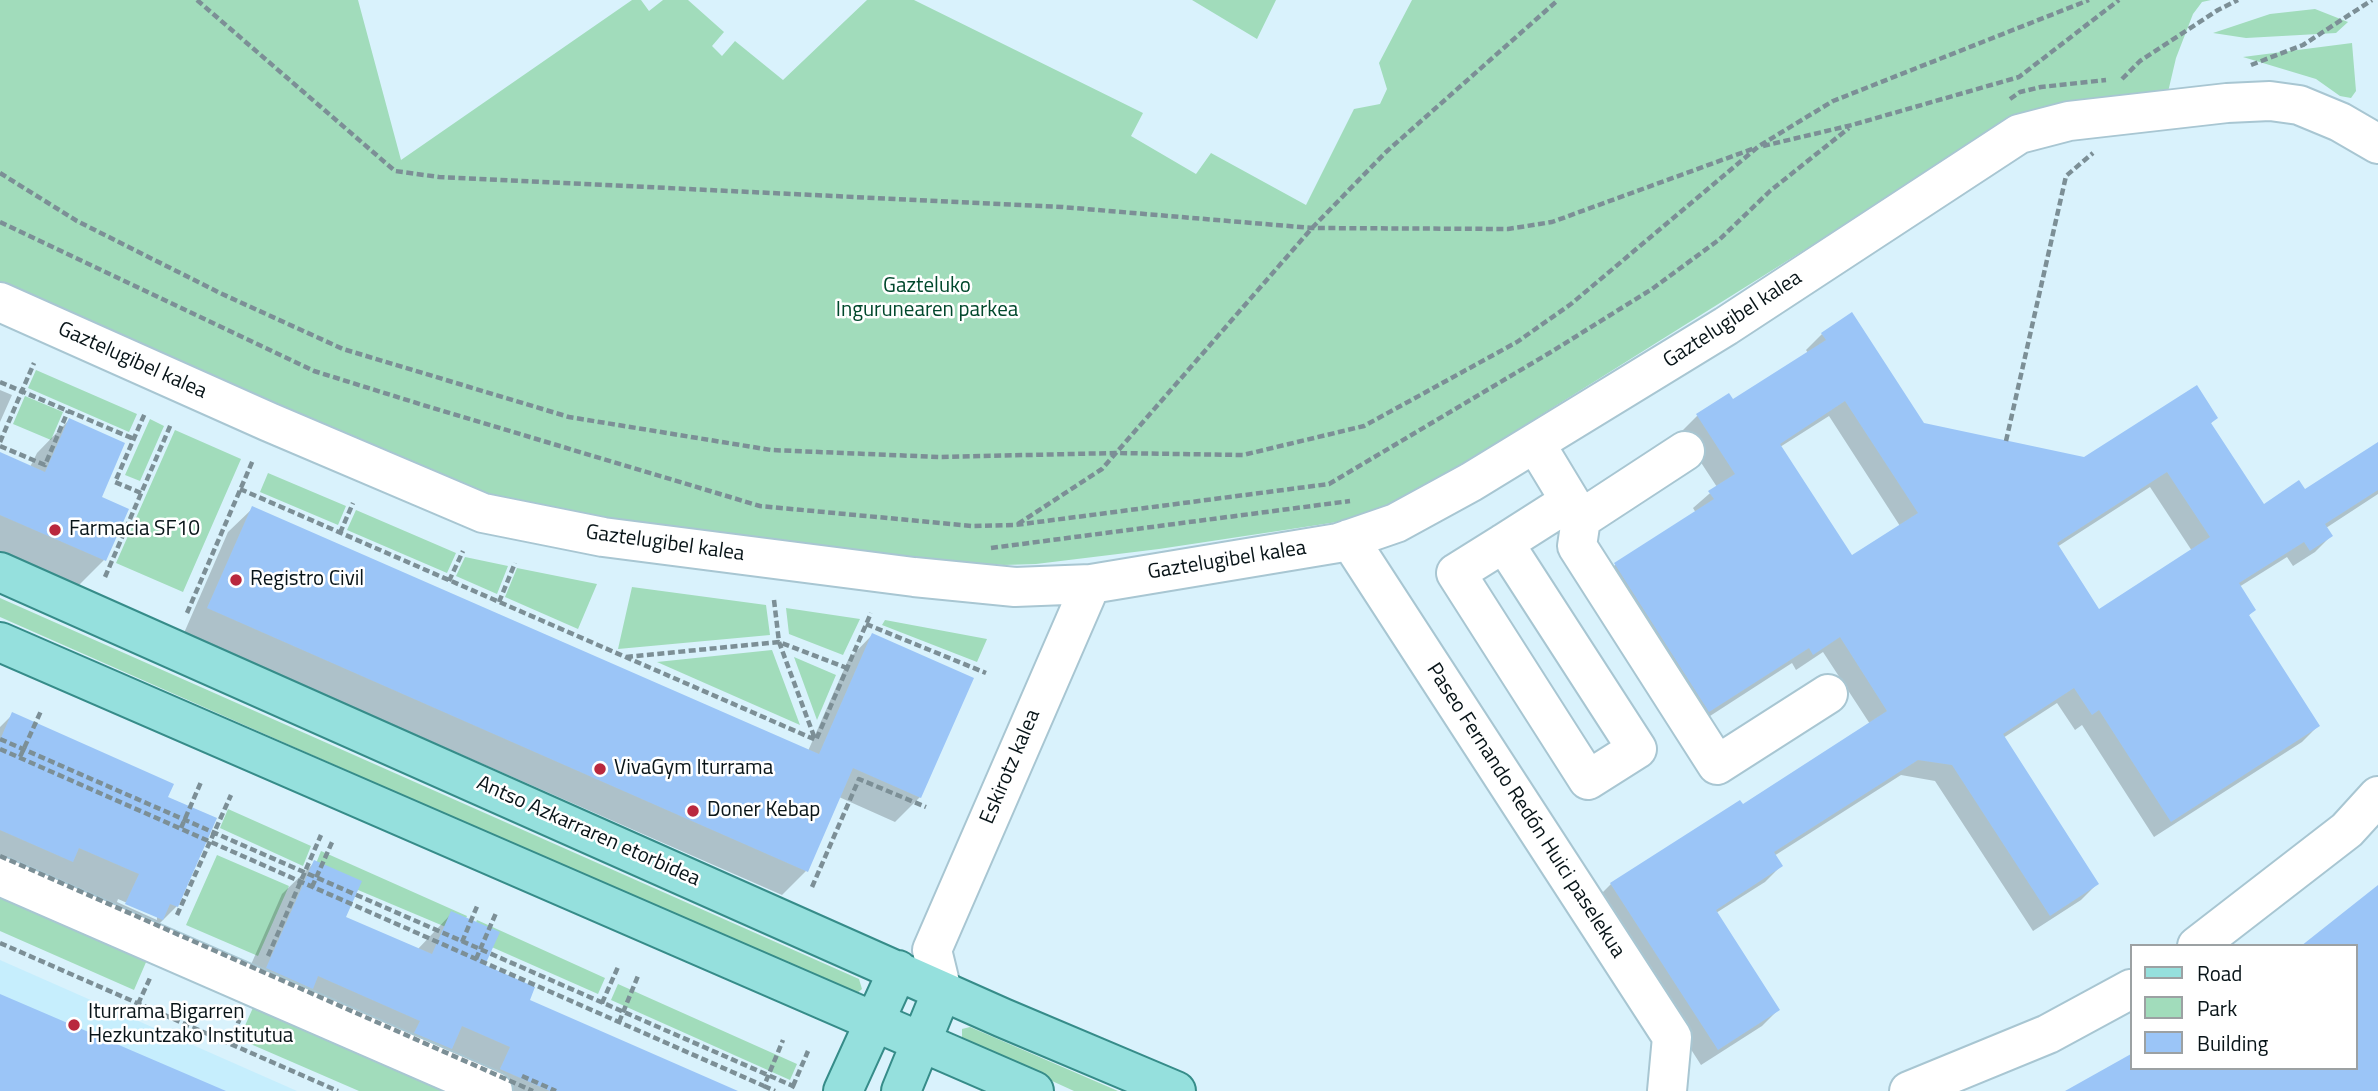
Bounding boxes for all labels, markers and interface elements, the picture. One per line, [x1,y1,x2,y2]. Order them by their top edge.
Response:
street label: Gaztelugibel kalea [1659,266,1807,374]
park label: Gazteluko Ingurunearen parkea [836,274,1018,324]
street label: Gaztelugibel kalea [54,317,210,405]
place label: Farmacia SF10 [69,517,200,543]
street label: Gaztelugibel kalea [584,520,746,568]
marker: Farmacia SF10 [47,522,63,538]
street label: Gaztelugibel kalea [1146,536,1308,586]
place label: Registro Civil [250,567,364,593]
marker: Registro Civil [228,572,244,588]
street label: Paseo Fernando Redón Huici paselekua [1420,659,1630,963]
street label: Eskirotz kalea [976,706,1046,828]
place label: VivaGym Iturrama [614,756,773,782]
marker: VivaGym Iturrama [592,761,608,777]
street label: Antso Azkarraren etorbidea [472,771,704,893]
place label: Doner Kebap [707,798,820,824]
marker: Doner Kebap [685,803,701,819]
legend [2130,944,2357,1070]
text: Road [2197,957,2242,989]
text: Park [2197,992,2237,1024]
place label: Iturrama Bigarren Hezkuntzako Institutua [88,1000,293,1050]
marker: Iturrama Bigarren Hezkuntzako Institutua [66,1017,82,1033]
text: Building [2197,1027,2268,1059]

